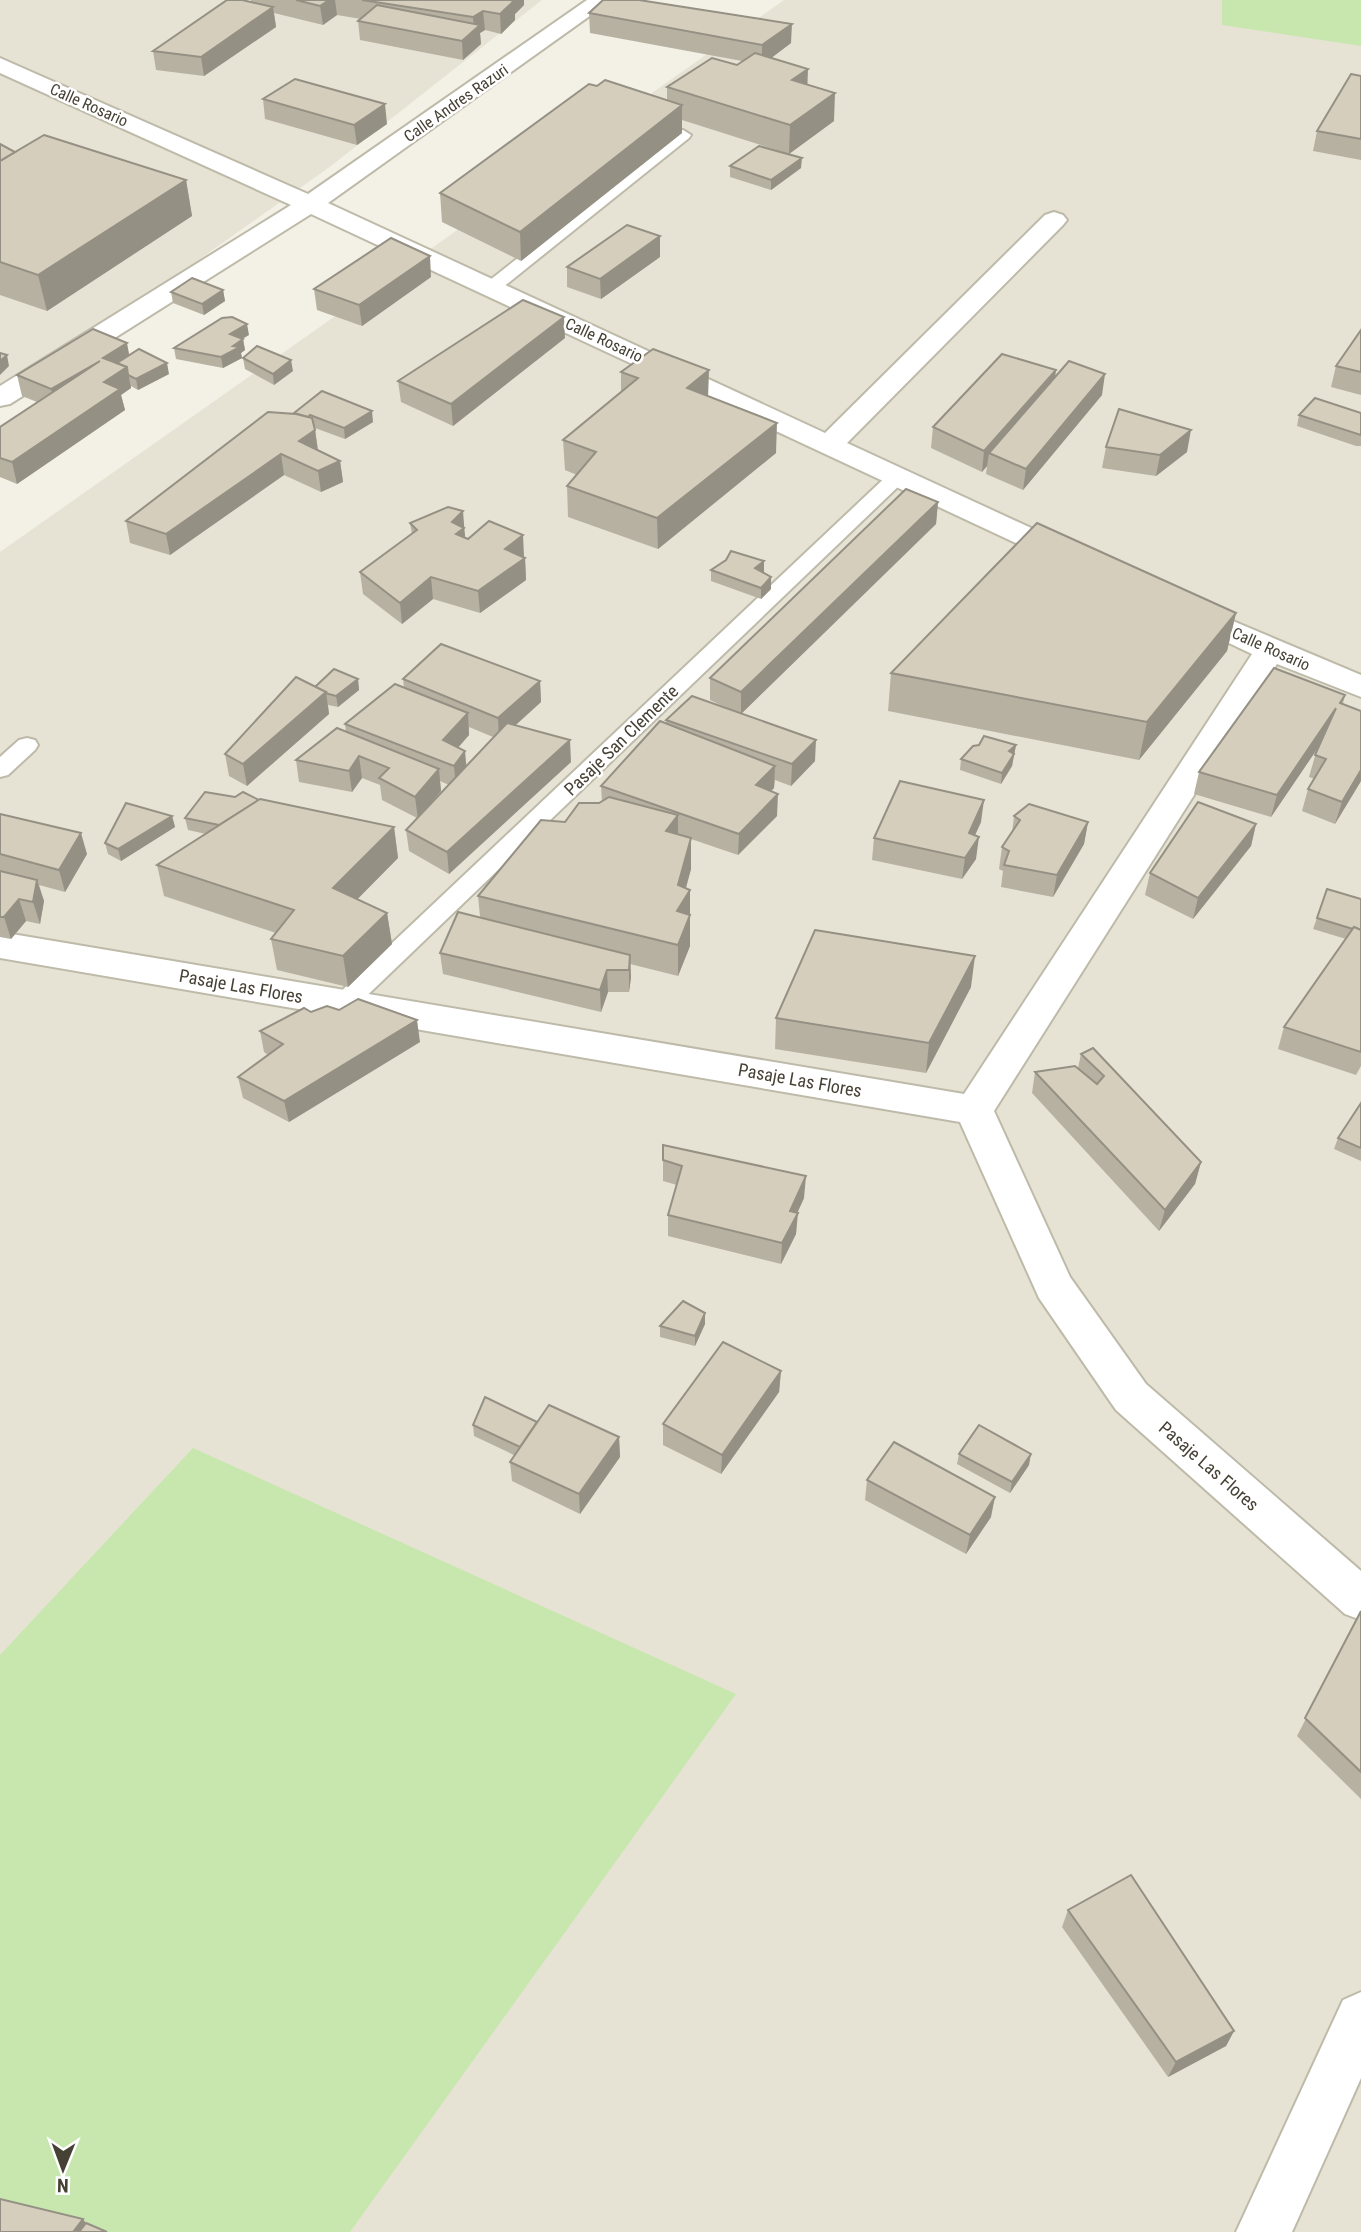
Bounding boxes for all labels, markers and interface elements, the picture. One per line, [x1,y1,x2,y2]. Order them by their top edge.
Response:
street label: Calle Andres Razuri [400,60,512,146]
street label: Calle Rosario [47,79,131,131]
street label: Calle Rosario [562,314,646,366]
street label: Calle Rosario [1229,623,1313,675]
street label: Pasaje San Clemente [560,680,682,800]
street label: Pasaje Las Flores [178,965,304,1007]
street label: Pasaje Las Flores [737,1059,863,1101]
street label: Pasaje Las Flores [1155,1417,1263,1515]
north arrow [28,2134,98,2204]
text: N [57,2174,69,2197]

